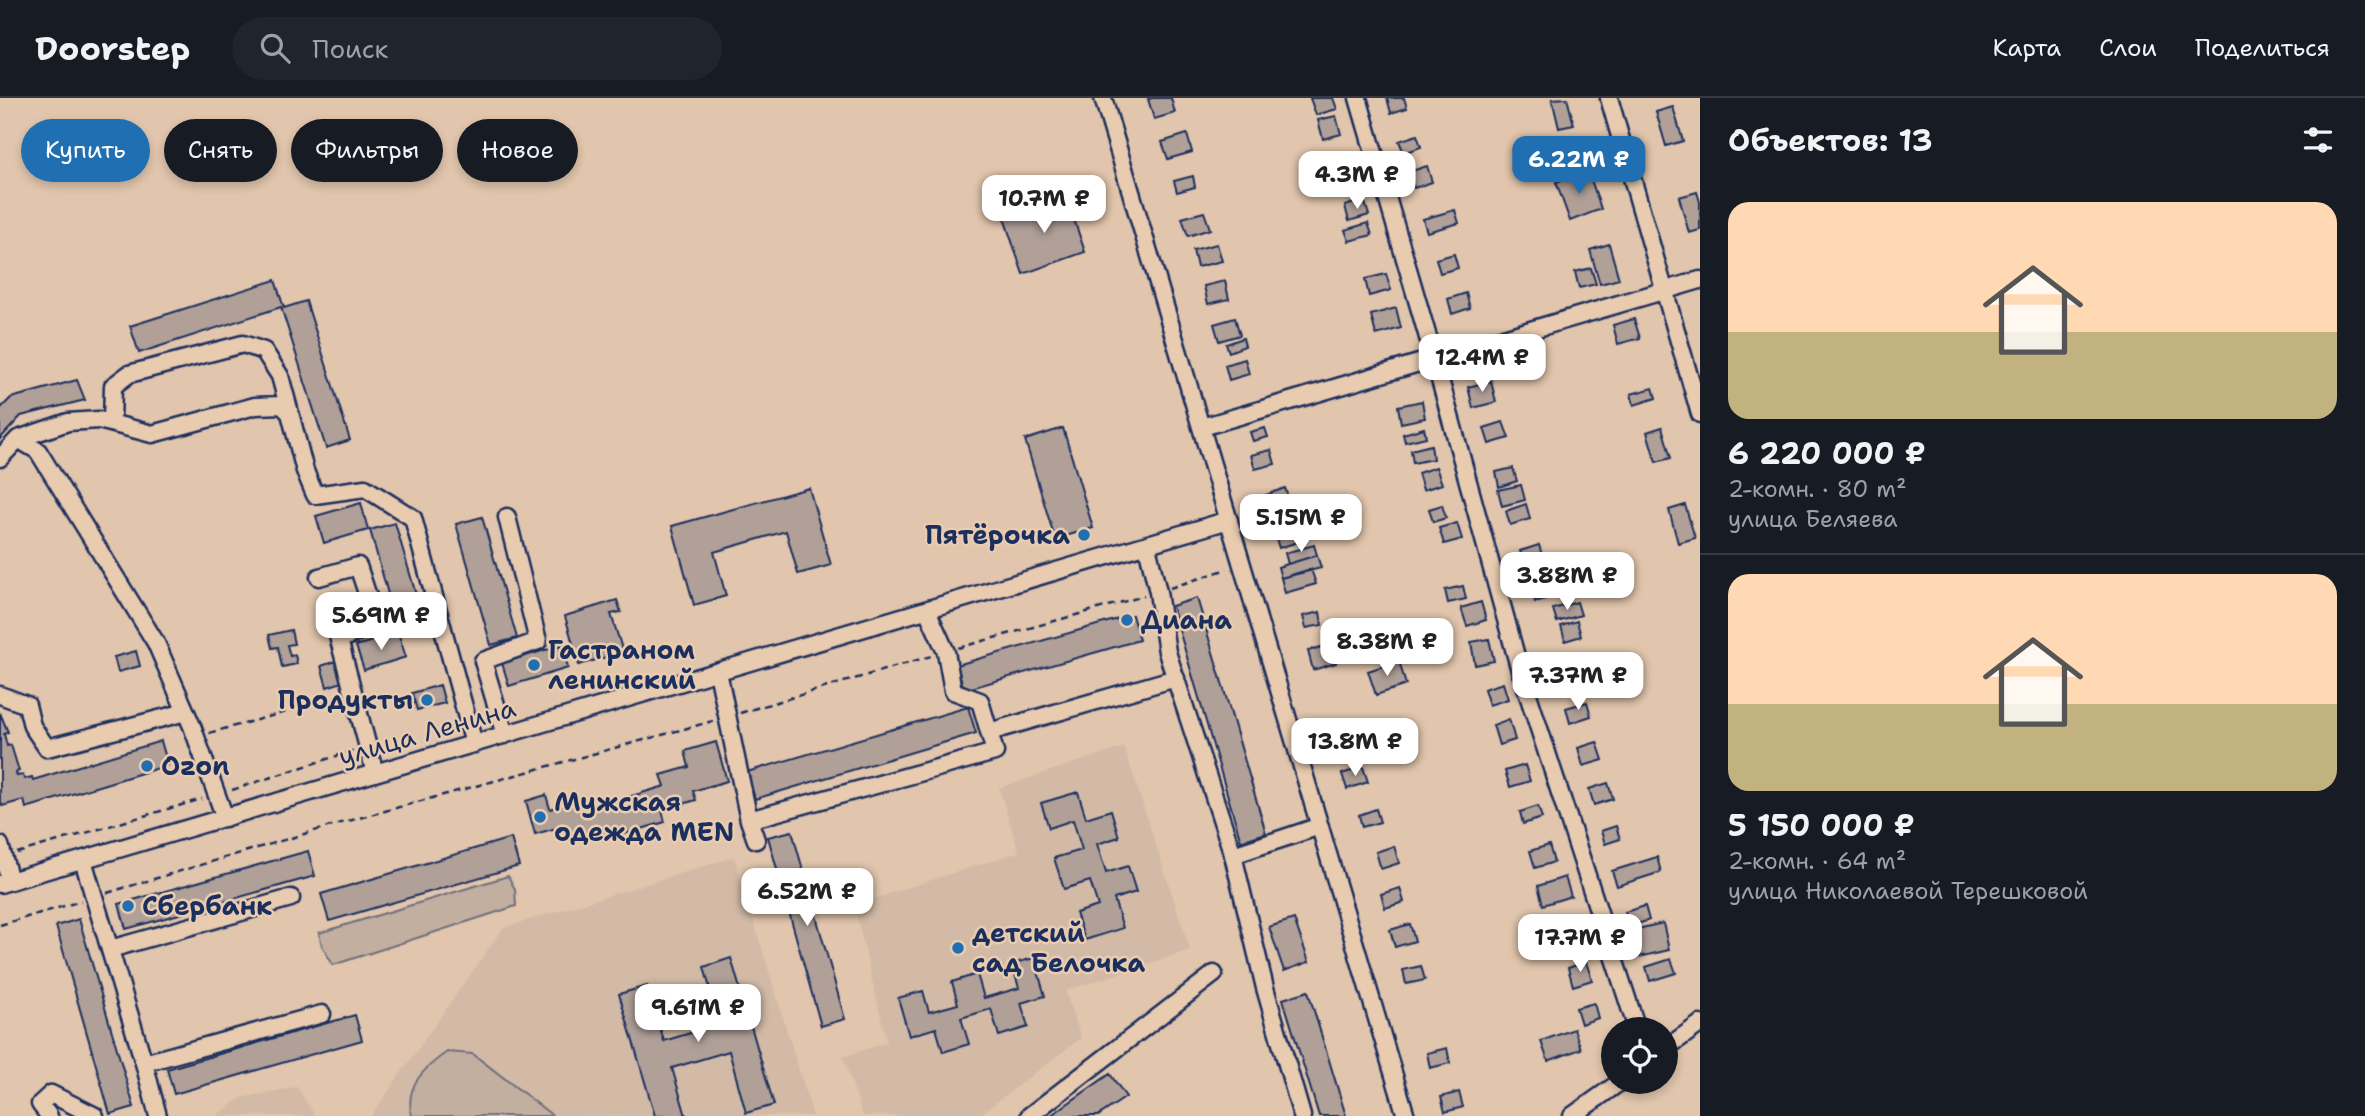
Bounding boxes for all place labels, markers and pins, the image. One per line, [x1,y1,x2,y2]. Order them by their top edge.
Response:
pin: 6.22M ₽ [1514,136,1644,196]
pin: 4.3M ₽ [1300,152,1414,211]
pin: 10.7M ₽ [979,176,1109,235]
pin: 12.4M ₽ [1417,334,1547,394]
pin: 5.15M ₽ [1236,494,1366,554]
place label: Пятёрочка [925,517,1070,552]
marker: Пятёрочка [1076,527,1092,543]
pin: 3.88M ₽ [1502,552,1632,612]
pin: 5.69M ₽ [316,592,446,652]
place label: Диана [1141,602,1232,637]
marker: Диана [1119,612,1135,628]
pin: 8.38M ₽ [1322,618,1452,678]
place label: Гастраном ленинский [548,632,696,697]
pin: 7.37M ₽ [1513,652,1643,712]
marker: Гастраном ленинский [526,657,542,673]
place label: Продукты [278,682,413,717]
marker: Продукты [419,692,435,708]
pin: 13.8M ₽ [1290,718,1420,778]
place label: Ozon [161,748,230,783]
marker: Ozon [139,758,155,774]
place label: Мужская одежда MEN [554,784,734,849]
marker: Мужская одежда MEN [532,809,548,825]
pin: 6.52M ₽ [742,868,872,928]
place label: Сбербанк [142,888,272,923]
marker: Сбербанк [120,898,136,914]
pin: 17.7M ₽ [1515,914,1645,974]
place label: детский сад Белочка [972,915,1146,980]
marker: детский сад Белочка [950,940,966,956]
pin: 9.61M ₽ [633,984,763,1044]

